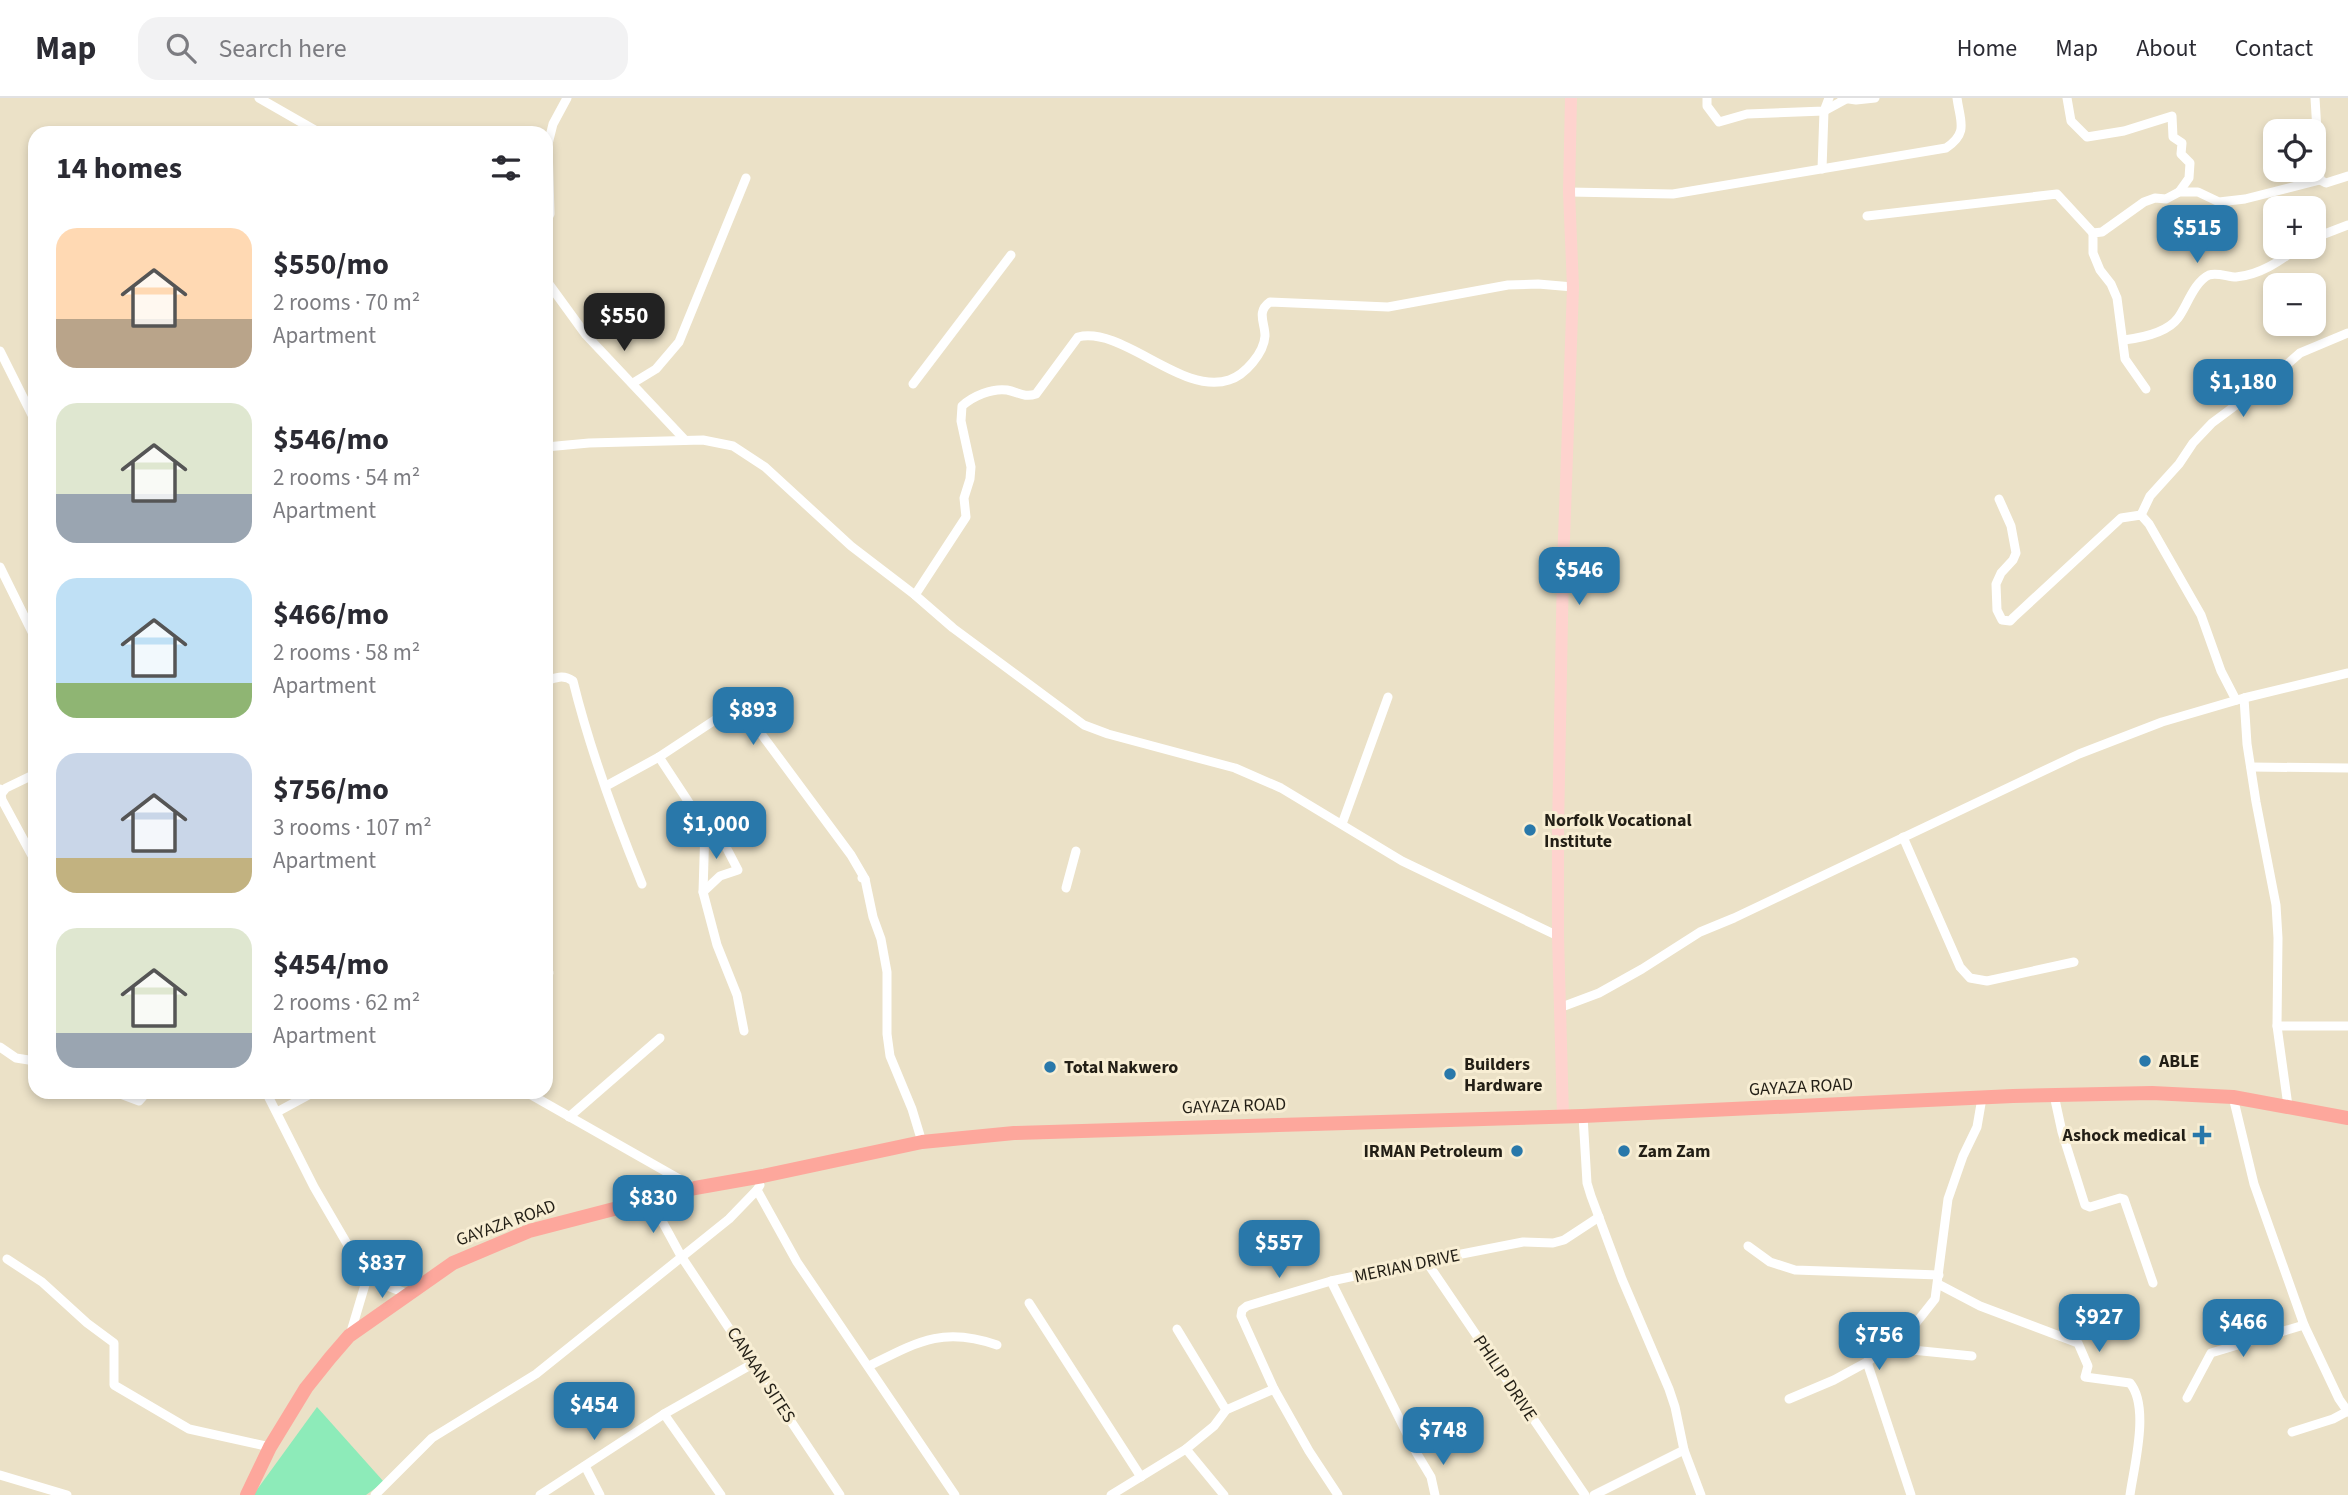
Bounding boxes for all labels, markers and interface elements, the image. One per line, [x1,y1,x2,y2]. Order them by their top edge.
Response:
search box [138,17,628,80]
text: Map [35,25,96,72]
icon: search [162,29,200,67]
text: Search here [218,30,347,67]
text: Home [1957,31,2017,66]
text: Map [2055,31,2098,66]
text: About [2136,31,2197,66]
text: Contact [2235,31,2313,66]
map controls [2263,119,2326,336]
button: locate [2263,119,2326,182]
text: 14 homes [56,147,182,190]
icon: filters [487,149,525,187]
button: + [2263,196,2326,259]
pin: $515 [2156,206,2238,265]
text: $515 [2173,211,2221,244]
text: $550/mo [273,243,389,286]
icon: home [112,256,196,340]
button: − [2263,273,2326,336]
text: 2 rooms · 70 m² [273,286,420,319]
pin: $550 [583,294,665,353]
text: $550 [600,299,648,332]
text: Apartment [273,319,376,352]
pin: $1,180 [2186,360,2300,419]
text: $1,180 [2209,365,2277,398]
text: $546/mo [273,418,389,461]
icon: home [112,431,196,515]
text: 2 rooms · 54 m² [273,461,420,494]
text: Apartment [273,494,376,527]
pin: $546 [1538,547,1620,607]
text: $546 [1555,553,1603,586]
text: $466/mo [273,593,389,636]
icon: home [112,606,196,690]
text: 2 rooms · 58 m² [273,636,420,669]
text: Apartment [273,669,376,702]
pin: $893 [712,688,794,747]
text: $893 [729,693,777,726]
text: $756/mo [273,768,389,811]
icon: home [112,781,196,865]
pin: $1,000 [659,802,773,861]
text: $1,000 [682,807,750,840]
place label: Norfolk Vocational Institute [1544,808,1692,854]
text: 3 rooms · 107 m² [273,811,432,844]
marker: Norfolk Vocational Institute [1522,822,1538,838]
text: Apartment [273,844,376,877]
text: $454/mo [273,943,389,986]
icon: home [112,956,196,1040]
text: 2 rooms · 62 m² [273,986,420,1019]
text: Apartment [273,1019,376,1052]
place label: ABLE [2158,1049,2199,1074]
place label: Builders Hardware [1464,1052,1543,1098]
marker: ABLE [2137,1053,2153,1069]
place label: Total Nakwero [1064,1055,1178,1080]
marker: Total Nakwero [1042,1059,1058,1075]
marker: Builders Hardware [1442,1066,1458,1082]
street label: GAYAZA ROAD [1748,1072,1854,1102]
street label: GAYAZA ROAD [1181,1092,1287,1120]
place label: Ashock medical [2061,1123,2186,1148]
marker: Ashock medical [2192,1125,2212,1145]
place label: IRMAN Petroleum [1363,1139,1503,1164]
place label: Zam Zam [1638,1139,1710,1164]
marker: IRMAN Petroleum [1509,1143,1525,1159]
marker: Zam Zam [1616,1143,1632,1159]
pin: $830 [612,1176,694,1235]
text: $830 [629,1181,677,1214]
street label: GAYAZA ROAD [453,1193,559,1253]
pin: $557 [1238,1220,1320,1280]
text: $557 [1255,1226,1303,1259]
pin: $837 [341,1240,423,1300]
street label: MERIAN DRIVE [1352,1243,1462,1289]
text: $837 [358,1246,406,1279]
pin: $927 [2058,1294,2140,1354]
text: $927 [2075,1300,2123,1333]
pin: $466 [2202,1300,2284,1359]
text: $466 [2219,1305,2267,1338]
pin: $756 [1838,1312,1920,1372]
text: $756 [1855,1318,1903,1351]
street label: CANAAN SITES [721,1322,801,1428]
street label: PHILIP DRIVE [1467,1330,1543,1426]
pin: $454 [553,1382,635,1442]
text: $454 [570,1388,618,1421]
pin: $748 [1402,1408,1484,1467]
text: $748 [1419,1413,1467,1446]

